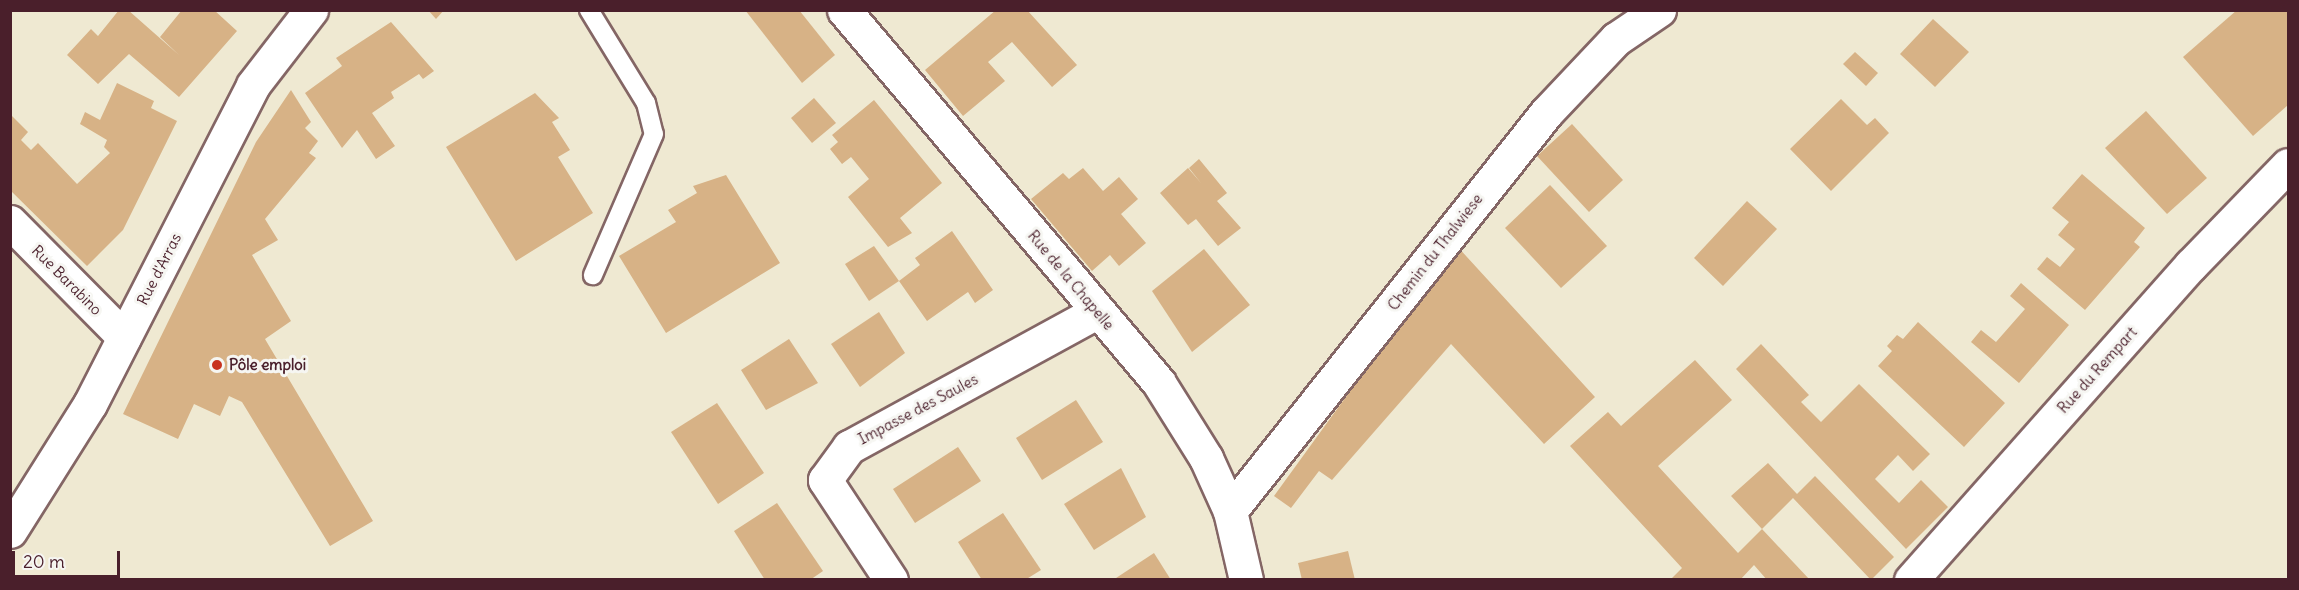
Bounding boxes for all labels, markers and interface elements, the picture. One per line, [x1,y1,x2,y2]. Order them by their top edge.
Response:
street label: Chemin du Thalwiese [1384,190,1486,314]
street label: Rue de la Chapelle [1024,227,1118,333]
street label: Rue d'Arras [133,230,185,308]
street label: Rue Barabino [28,241,106,319]
street label: Rue du Rempart [2054,323,2140,417]
place label: Pôle emploi [229,356,306,374]
marker: Pôle emploi [210,358,224,372]
street label: Impasse des Saules [855,370,981,448]
scale bar [15,539,123,577]
text: 20 m [23,550,65,573]

